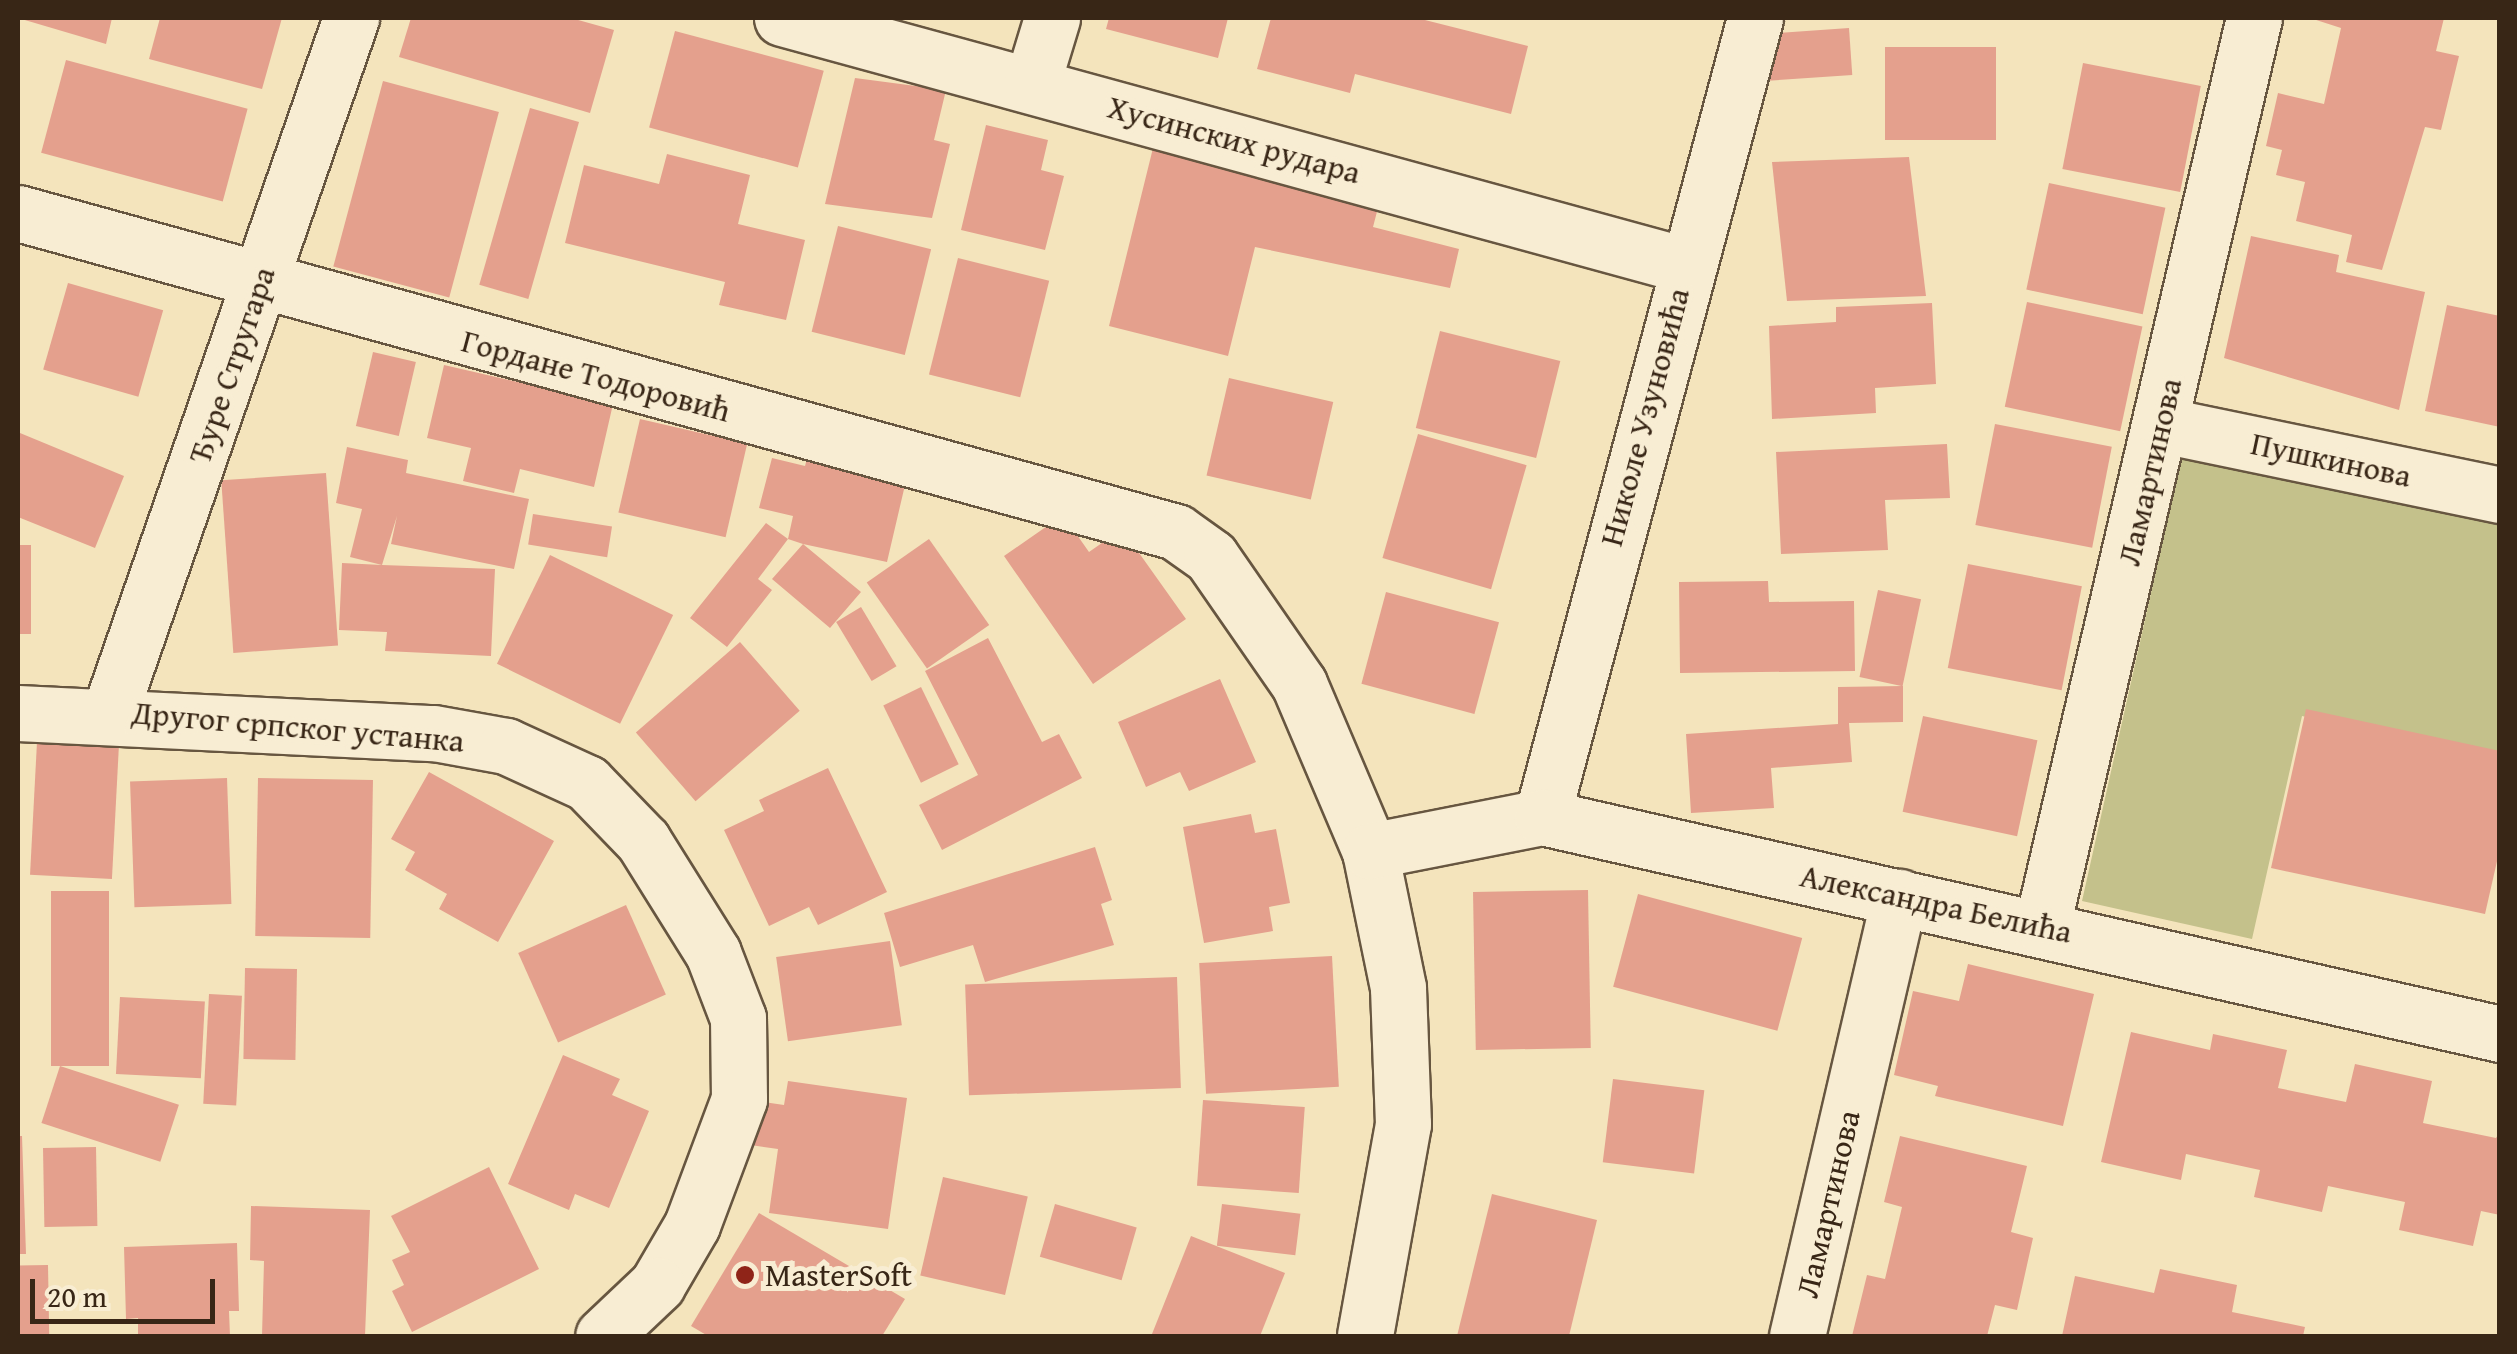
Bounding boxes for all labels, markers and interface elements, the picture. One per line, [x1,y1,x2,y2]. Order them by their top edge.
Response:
street label: Хусинских рудара [1103,88,1365,192]
street label: Ђуре Стругара [180,262,284,468]
street label: Николе Узуновића [1592,284,1698,550]
street label: Гордане Тодоровић [457,322,735,430]
street label: Ламартинова [2110,375,2190,569]
street label: Пушкинова [2247,424,2415,496]
street label: Другог српског устанка [130,693,466,761]
street label: Александра Белића [1797,856,2075,952]
street label: Ламартинова [1788,1107,1868,1301]
place label: MasterSoft [765,1256,912,1294]
scale bar [35,1259,220,1321]
marker: MasterSoft [734,1264,756,1286]
text: 20 m [47,1274,107,1318]

